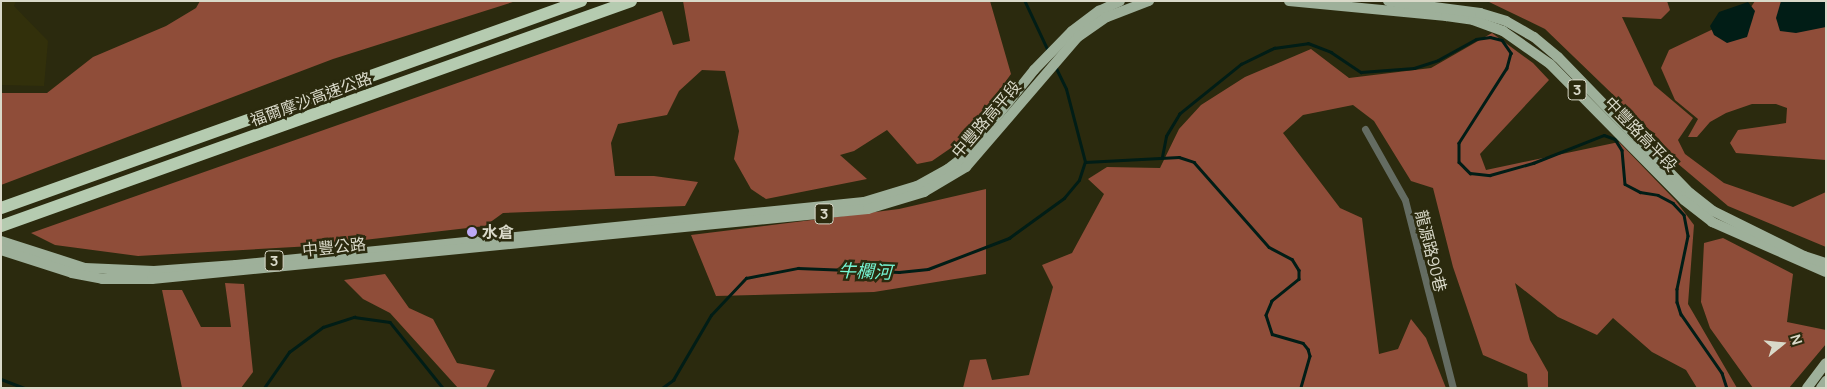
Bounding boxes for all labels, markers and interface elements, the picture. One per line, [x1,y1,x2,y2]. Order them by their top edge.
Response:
street label: 福爾摩沙高速公路 [248,68,374,130]
street label: 中豐路高平段 [947,76,1025,162]
road number: 3 [1567,78,1587,102]
street label: 中豐路高平段 [1601,93,1681,175]
road number: 3 [814,202,834,226]
street label: 龍源路90巷 [1412,208,1450,294]
place label: 水倉 [482,222,514,242]
marker: 水倉 [466,226,478,238]
street label: 中豐公路 [301,234,367,260]
road number: 3 [264,248,284,274]
water label: 牛欄河 [838,259,892,283]
north arrow [1757,319,1807,369]
text: N [1786,332,1807,347]

